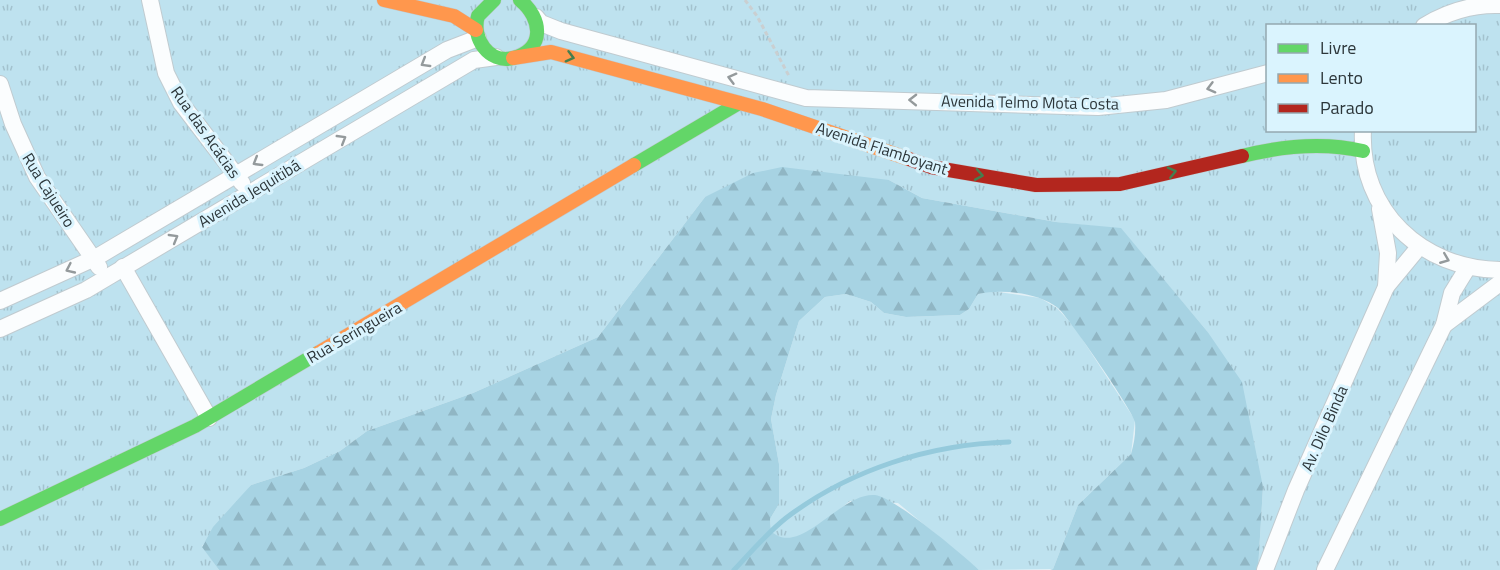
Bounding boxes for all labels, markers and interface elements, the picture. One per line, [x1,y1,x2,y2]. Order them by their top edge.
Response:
legend [1266,24,1476,132]
text: Livre [1320,34,1356,61]
one-way arrow [565,50,575,62]
one-way arrow [421,56,431,68]
text: Lento [1320,64,1363,91]
one-way arrow [727,72,737,85]
one-way arrow [1206,80,1216,93]
street label: Rua das Acácias [165,81,247,183]
street label: Avenida Telmo Mota Costa [941,88,1119,116]
one-way arrow [909,94,918,106]
text: Parado [1320,94,1374,121]
street label: Avenida Flamboyant [813,115,951,181]
one-way arrow [336,134,346,146]
street label: Rua Cajueiro [17,148,81,232]
street label: Avenida Jequitibá [193,153,305,233]
one-way arrow [253,155,263,167]
one-way arrow [1167,167,1177,180]
one-way arrow [974,169,984,181]
one-way arrow [168,233,178,245]
one-way arrow [1439,252,1450,264]
one-way arrow [65,262,76,274]
street label: Rua Seringueira [302,295,406,369]
street label: Av. Dilo Binda [1294,381,1354,475]

